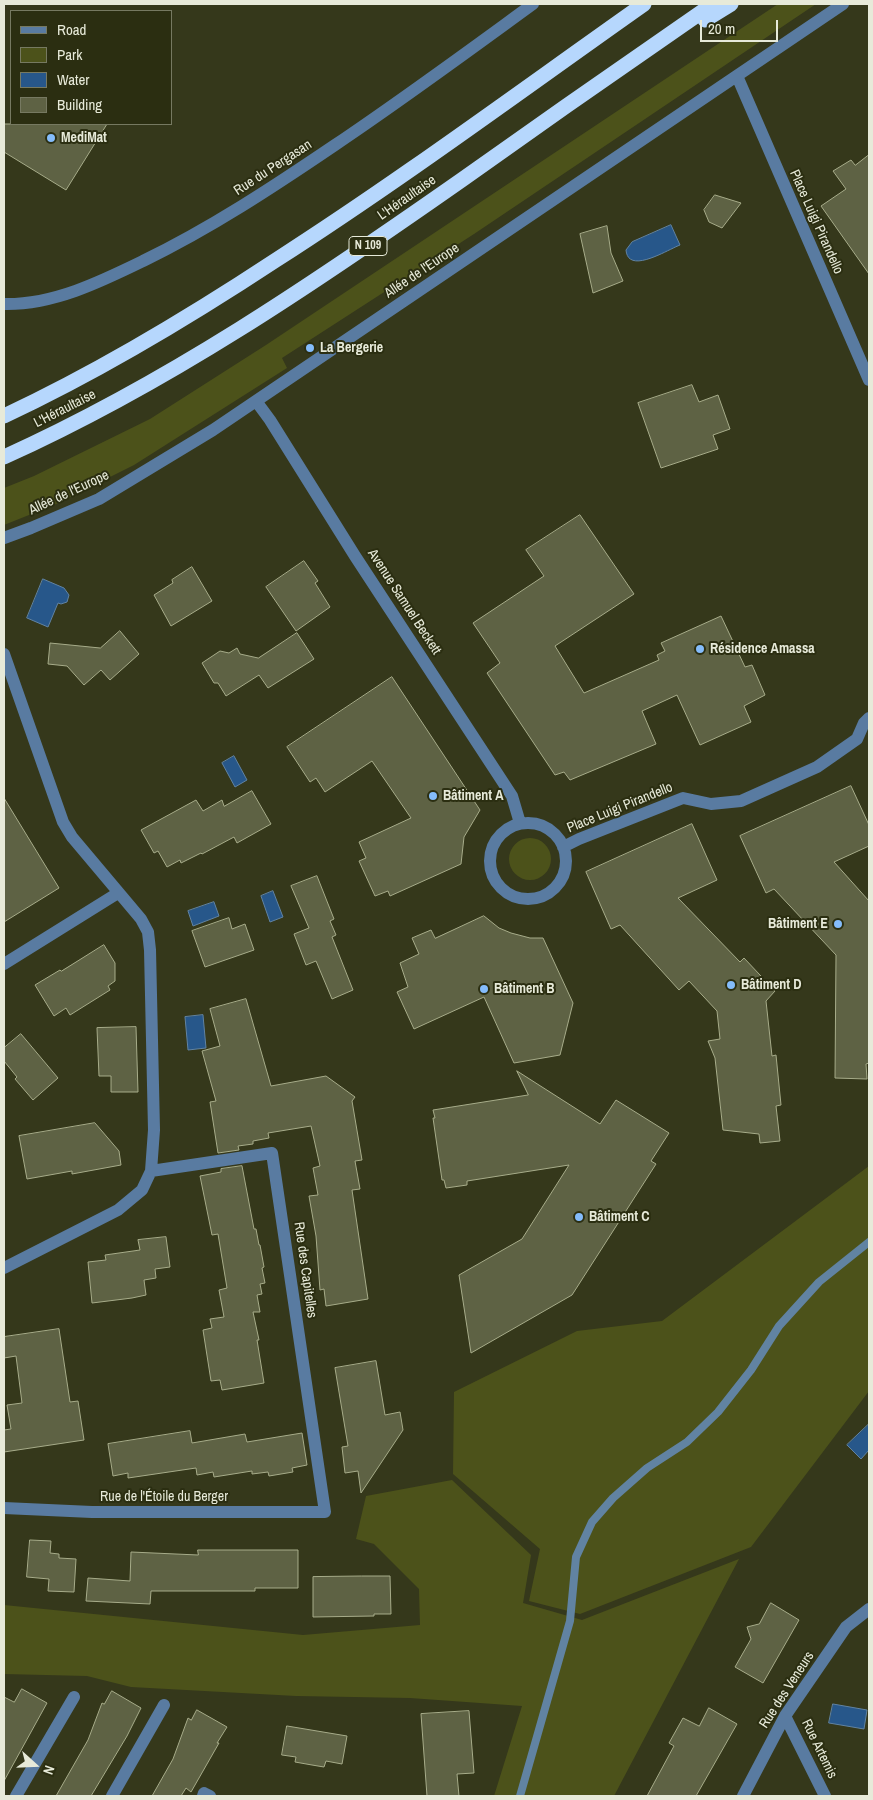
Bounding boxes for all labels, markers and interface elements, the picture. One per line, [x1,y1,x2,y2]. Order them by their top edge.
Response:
legend [10,10,172,125]
scale bar [703,10,780,42]
text: 20 m [708,18,735,39]
text: Road [57,19,86,40]
text: Park [57,44,82,65]
text: Water [57,69,89,90]
text: Building [57,94,102,115]
place label: MediMat [61,130,107,146]
marker: MediMat [45,132,57,144]
street label: Rue du Pergasan [231,137,315,199]
street label: Place Luigi Pirandello [785,167,847,277]
street label: L'Héraultaise [375,172,439,224]
road number: N 109 [349,237,387,256]
street label: Allée de l'Europe [381,240,463,302]
place label: La Bergerie [320,340,383,356]
marker: La Bergerie [304,342,316,354]
street label: L'Héraultaise [31,386,99,432]
street label: Allée de l'Europe [26,467,112,519]
street label: Avenue Samuel Beckett [364,546,444,658]
place label: Résidence Amassa [710,641,815,657]
marker: Résidence Amassa [694,643,706,655]
street label: Place Luigi Pirandello [565,779,675,837]
place label: Bâtiment A [443,788,504,804]
marker: Bâtiment A [427,790,439,802]
place label: Bâtiment E [768,916,828,932]
marker: Bâtiment E [832,918,844,930]
place label: Bâtiment D [741,977,802,993]
marker: Bâtiment D [725,979,737,991]
place label: Bâtiment B [494,981,555,997]
marker: Bâtiment B [478,983,490,995]
place label: Bâtiment C [589,1209,650,1225]
marker: Bâtiment C [573,1211,585,1223]
street label: Rue des Capitelles [290,1221,320,1319]
street label: Rue de l'Étoile du Berger [100,1489,228,1505]
street label: Rue des Veneurs [756,1648,818,1732]
street label: Rue Artemis [797,1717,841,1781]
north arrow [10,1740,60,1790]
text: N [39,1763,59,1777]

